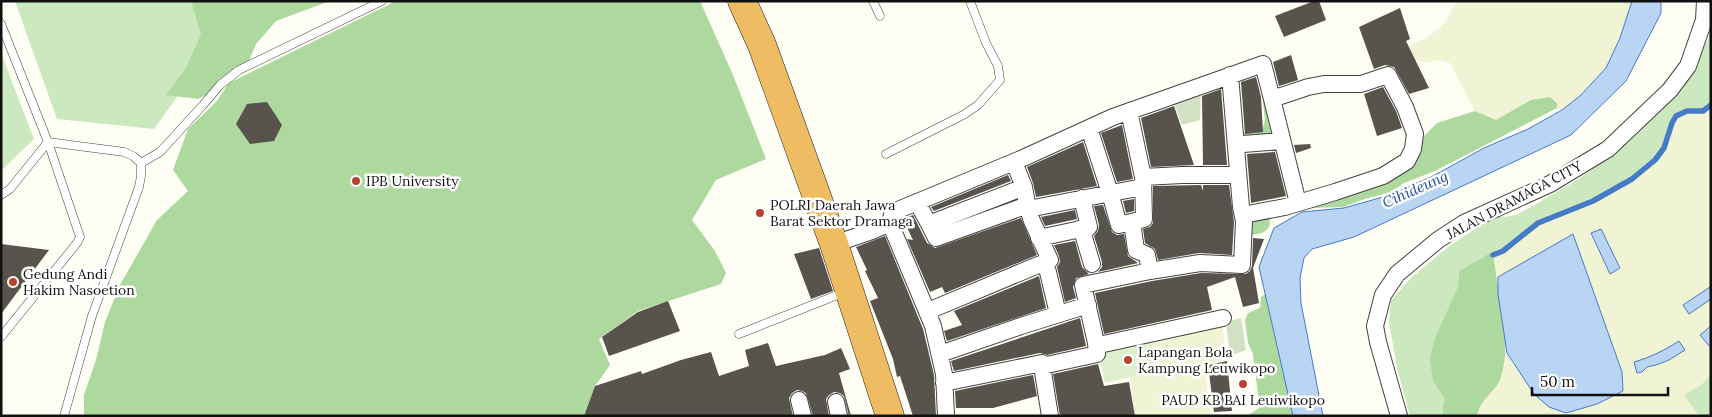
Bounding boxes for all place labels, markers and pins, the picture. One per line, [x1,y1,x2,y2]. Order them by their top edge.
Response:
place label: IPB University [366,172,459,190]
marker: IPB University [350,175,362,187]
place label: POLRI Daerah Jawa Barat Sektor Dramaga [770,196,913,230]
marker: POLRI Daerah Jawa Barat Sektor Dramaga [754,207,766,219]
place label: Gedung Andi Hakim Nasoetion [23,265,135,299]
marker: Gedung Andi Hakim Nasoetion [7,276,19,288]
place label: Lapangan Bola Kampung Leuwikopo [1138,343,1275,377]
marker: Lapangan Bola Kampung Leuwikopo [1122,354,1134,366]
marker: PAUD KB BAI Leuiwikopo [1237,378,1249,390]
place label: PAUD KB BAI Leuiwikopo [1161,391,1325,409]

